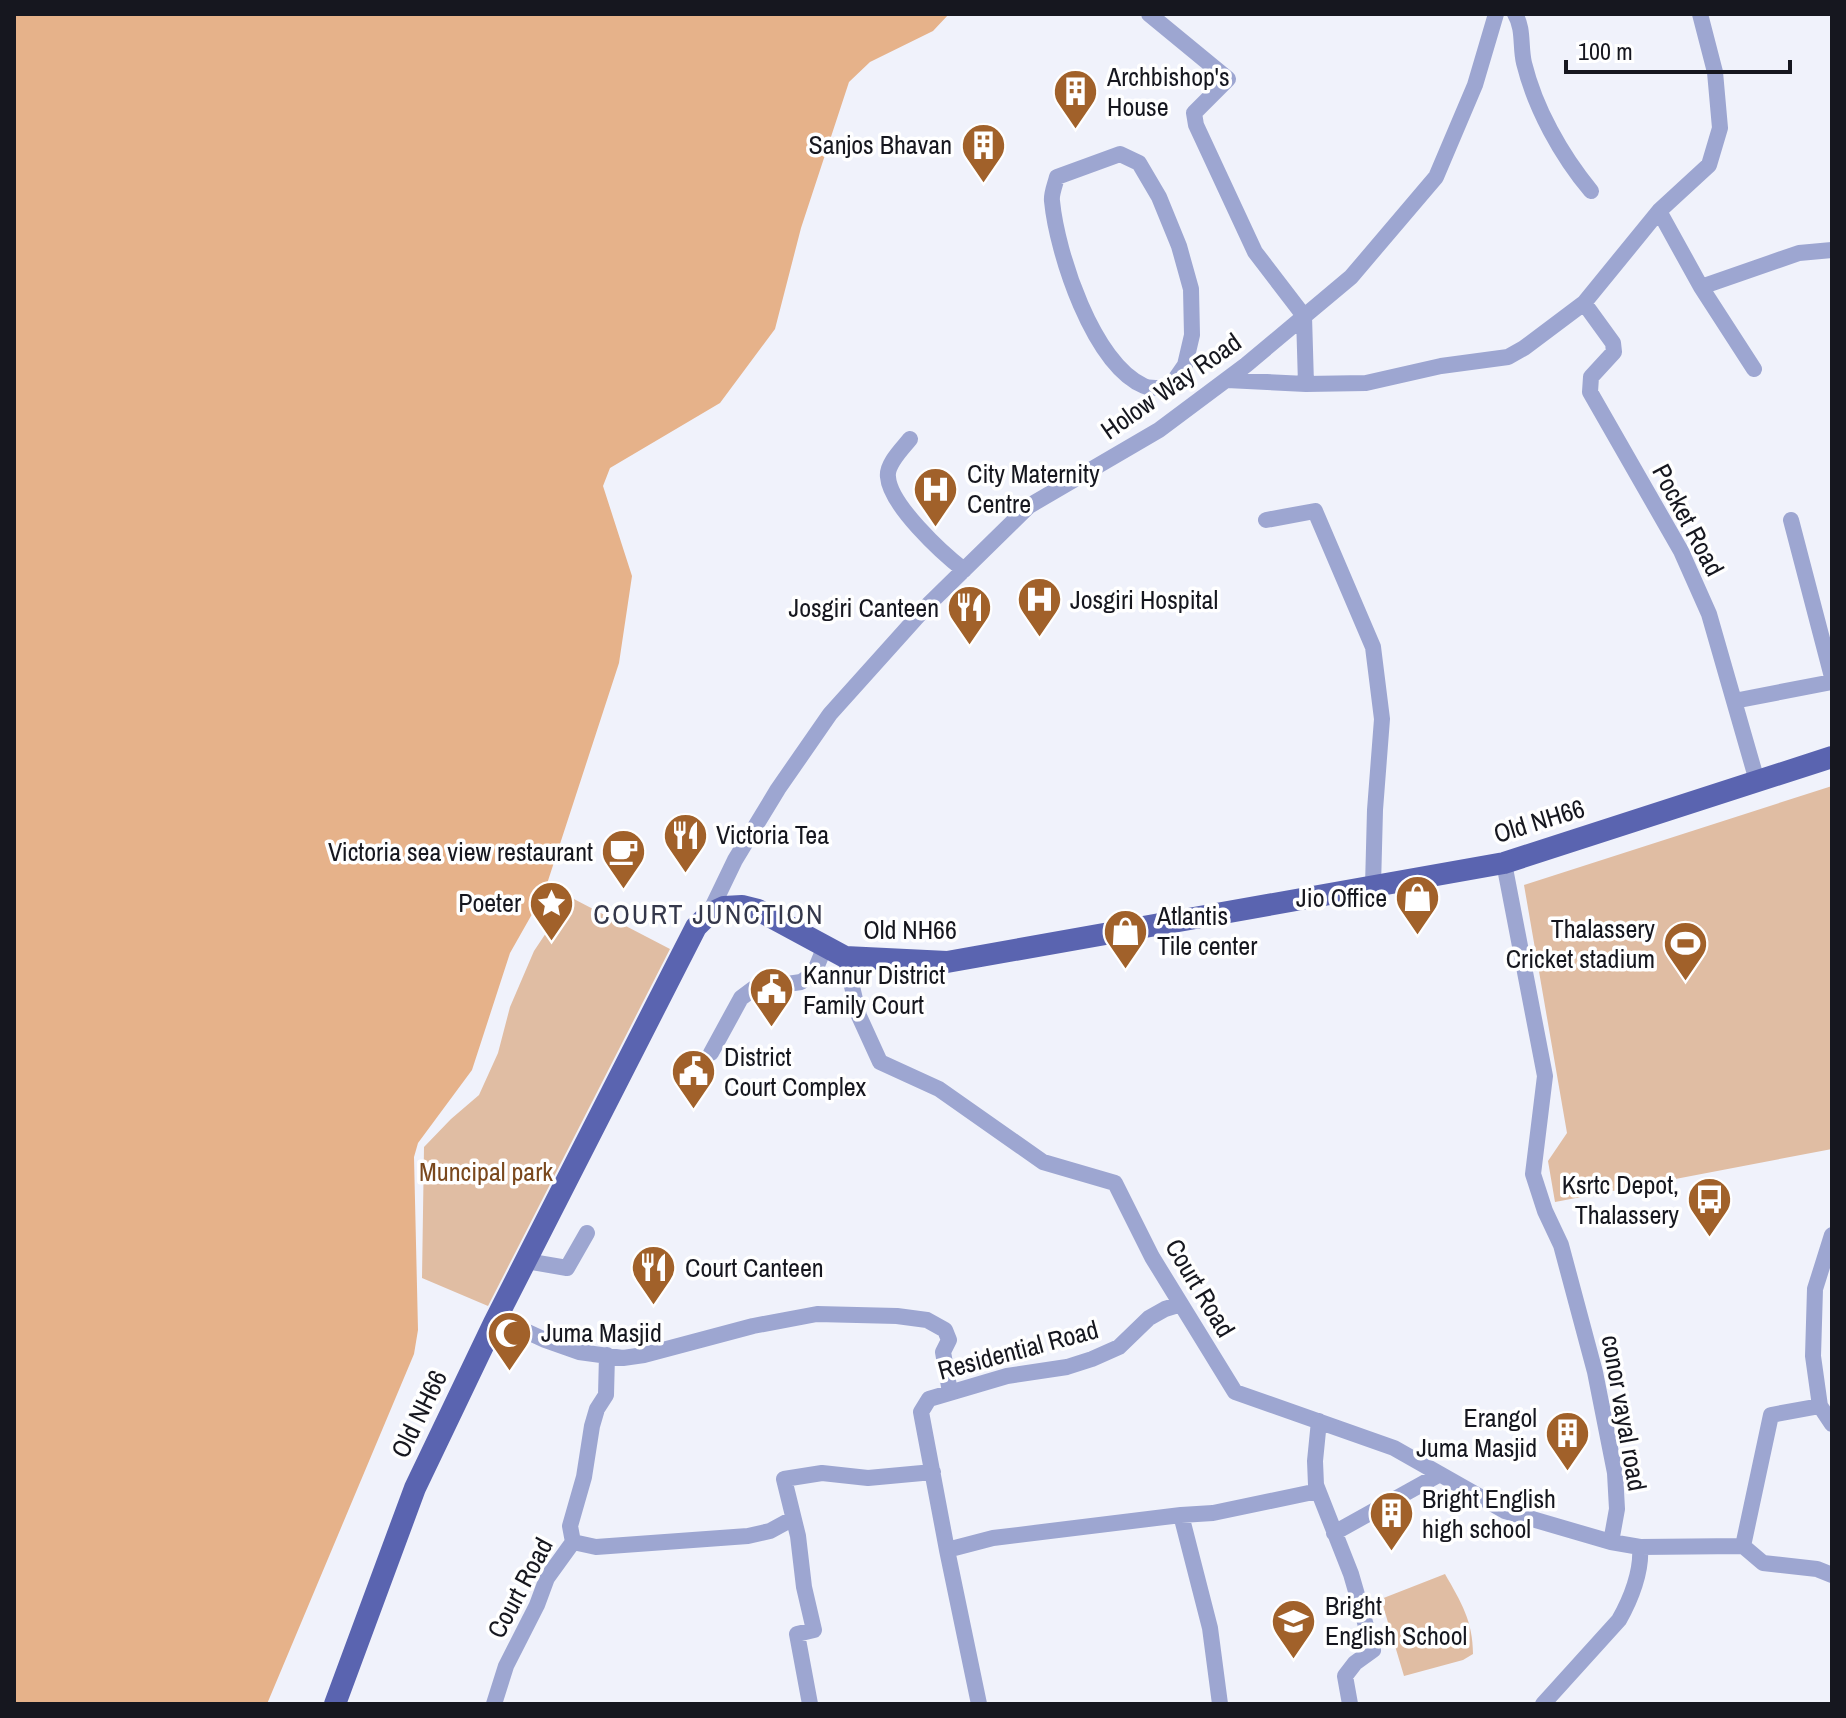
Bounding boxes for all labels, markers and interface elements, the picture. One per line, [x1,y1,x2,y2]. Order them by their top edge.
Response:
scale bar [1566,24,1790,74]
text: 100 m [1578,35,1633,67]
place label: Archbishop's House [1106,59,1230,124]
building icon: Archbishop's House [1052,68,1100,131]
building icon: Sanjos Bhavan [959,121,1007,184]
place label: Sanjos Bhavan [809,127,952,162]
street label: Holow Way Road [1094,324,1248,447]
place label: City Maternity Centre [967,456,1100,521]
street label: Pocket Road [1644,458,1733,582]
hospital icon: City Maternity Centre [912,465,960,528]
hospital icon: Josgiri Hospital [1015,576,1063,639]
place label: Josgiri Hospital [1070,582,1218,617]
restaurant icon: Josgiri Canteen [946,584,994,647]
place label: Josgiri Canteen [788,590,939,625]
street label: Old NH66 [1489,790,1589,851]
restaurant icon: Victoria Tea [661,811,709,874]
place label: Victoria Tea [716,817,829,852]
cafe icon: Victoria sea view restaurant [600,828,648,891]
place label: Victoria sea view restaurant [328,834,593,869]
shop icon: Jio Office [1394,874,1442,937]
place icon: Poeter [528,879,576,942]
place label: Jio Office [1296,880,1387,915]
place label: Poeter [458,885,521,920]
district label: COURT JUNCTION [593,895,825,933]
place label: Atlantis Tile center [1156,898,1257,963]
shop icon: Atlantis Tile center [1102,907,1150,970]
place label: Thalassery Cricket stadium [1506,911,1655,976]
street label: Old NH66 [863,912,957,947]
sports icon: Thalassery Cricket stadium [1662,920,1710,983]
place label: Kannur District Family Court [803,957,945,1022]
public building icon: Kannur District Family Court [748,966,796,1029]
place label: District Court Complex [724,1039,867,1104]
public building icon: District Court Complex [669,1048,717,1111]
park label: Muncipal park [419,1154,553,1189]
place label: Ksrtc Depot, Thalassery [1562,1167,1679,1232]
bus stop icon: Ksrtc Depot, Thalassery [1686,1176,1734,1239]
street label: Court Road [1157,1232,1244,1343]
restaurant icon: Court Canteen [630,1244,678,1307]
place label: Court Canteen [685,1250,824,1285]
mosque icon: Juma Masjid [486,1309,534,1372]
street label: Residential Road [934,1311,1102,1388]
place label: Juma Masjid [541,1315,662,1350]
street label: conor vayal road [1594,1332,1655,1494]
street label: Old NH66 [382,1364,455,1464]
place label: Erangol Juma Masjid [1416,1400,1537,1465]
building icon: Erangol Juma Masjid [1544,1409,1592,1472]
place label: Bright English high school [1422,1481,1556,1546]
building icon: Bright English high school [1367,1490,1415,1553]
street label: Court Road [479,1531,561,1644]
place label: Bright English School [1325,1588,1467,1653]
school or university icon: Bright English School [1270,1597,1318,1660]

